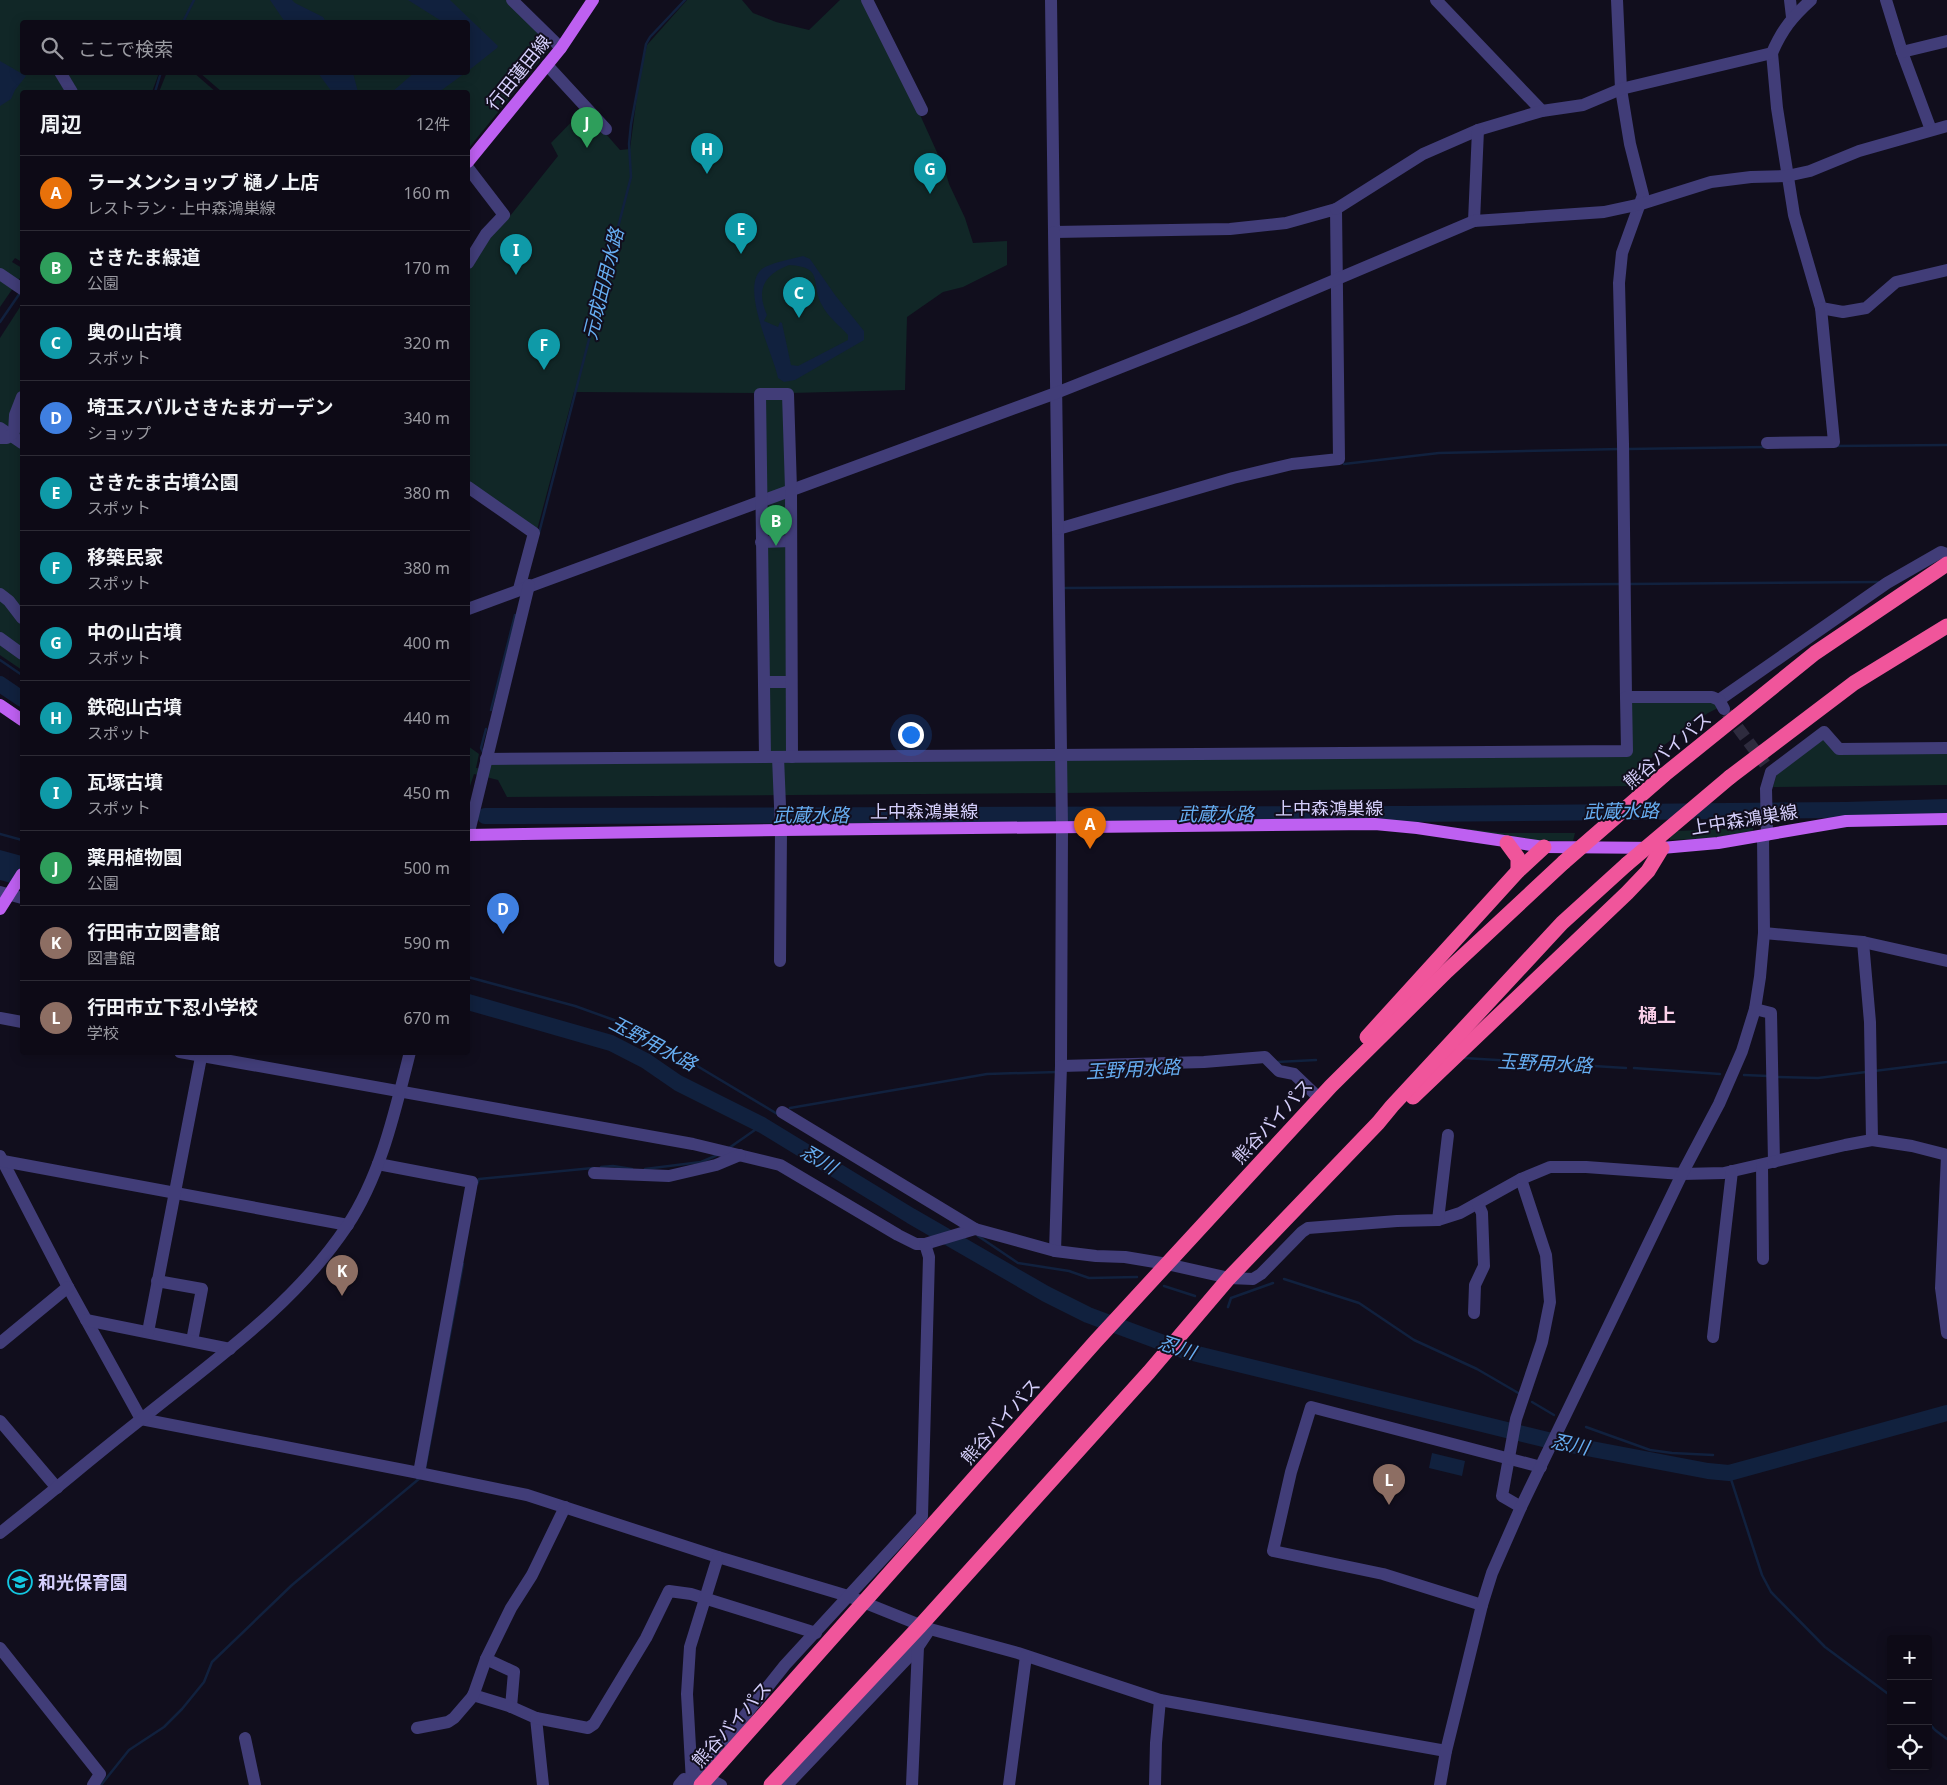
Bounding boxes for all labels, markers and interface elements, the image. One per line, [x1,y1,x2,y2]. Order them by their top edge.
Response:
search box [20,20,470,75]
street label: 行田蓮田線 [480,29,556,115]
icon: search [38,34,66,62]
text: ここで検索 [78,36,173,62]
pin: J [571,107,603,148]
text: 周辺 [40,110,82,138]
text: 12件 [416,113,450,135]
pin: H [691,133,723,174]
pin: G [914,153,946,194]
text: ラーメンショップ 樋ノ上店 [87,169,319,195]
text: A [50,182,62,204]
text: 160 m [403,182,450,204]
text: レストラン · 上中森鴻巣線 [87,197,276,219]
pin: E [725,213,757,254]
water label: 元成田用水路 [577,224,630,342]
pin: I [500,234,532,275]
text: さきたま緑道 [87,244,200,270]
text: B [51,257,61,279]
text: 170 m [403,257,450,279]
text: 公園 [87,272,119,294]
pin: C [783,277,815,318]
text: 奥の山古墳 [87,319,182,345]
pin: F [528,329,560,370]
text: C [51,332,61,354]
text: 320 m [403,332,450,354]
text: スポット [87,347,151,369]
text: 埼玉スバルさきたまガーデン [87,394,333,420]
text: D [50,407,62,429]
text: 340 m [403,407,450,429]
text: ショップ [87,422,151,444]
text: さきたま古墳公園 [87,469,238,495]
text: E [52,482,60,504]
text: 380 m [403,482,450,504]
text: スポット [87,497,151,519]
pin: B [760,505,792,546]
text: 移築民家 [87,544,163,570]
text: F [52,557,60,579]
text: 380 m [403,557,450,579]
text: スポット [87,572,151,594]
text: 中の山古墳 [87,619,182,645]
text: G [50,632,62,654]
text: 400 m [403,632,450,654]
text: スポット [87,647,151,669]
text: 鉄砲山古墳 [87,694,182,720]
street label: 熊谷バイパス [1618,706,1716,794]
text: H [50,707,62,729]
text: 440 m [403,707,450,729]
text: スポット [87,722,151,744]
your location [898,722,924,748]
text: 瓦塚古墳 [87,769,163,795]
text: I [53,782,59,804]
text: 450 m [403,782,450,804]
street label: 上中森鴻巣線 [1275,796,1383,820]
text: スポット [87,797,151,819]
water label: 武蔵水路 [1583,797,1661,825]
street label: 上中森鴻巣線 [870,799,978,823]
street label: 上中森鴻巣線 [1689,799,1799,839]
water label: 武蔵水路 [1178,801,1256,827]
water label: 武蔵水路 [773,802,851,828]
pin: A [1074,808,1106,849]
text: 薬用植物園 [87,844,182,870]
text: J [53,857,59,879]
text: 500 m [403,857,450,879]
text: 公園 [87,872,119,894]
pin: D [487,893,519,934]
text: 行田市立図書館 [87,919,220,945]
text: K [51,932,61,954]
text: 590 m [403,932,450,954]
text: 図書館 [87,947,135,969]
text: 行田市立下忍小学校 [87,994,258,1020]
district label: 樋上 [1638,1002,1676,1028]
text: L [52,1007,60,1029]
text: 670 m [403,1007,450,1029]
water label: 玉野用水路 [605,1009,703,1078]
text: 学校 [87,1022,119,1044]
water label: 玉野用水路 [1497,1048,1595,1079]
water label: 玉野用水路 [1085,1053,1183,1084]
street label: 熊谷バイパス [1227,1073,1317,1169]
water label: 忍川 [796,1138,844,1181]
pin: K [326,1255,358,1296]
water label: 忍川 [1155,1329,1201,1366]
street label: 熊谷バイパス [955,1373,1045,1469]
water label: 忍川 [1549,1427,1593,1461]
pin: L [1373,1464,1405,1505]
school or university icon: 和光保育園 [7,1569,33,1595]
place label: 和光保育園 [38,1570,128,1594]
map controls [1887,1635,1932,1770]
button: + [1887,1635,1932,1680]
street label: 熊谷バイパス [686,1676,776,1772]
button: − [1887,1680,1932,1725]
button: locate [1887,1725,1932,1770]

